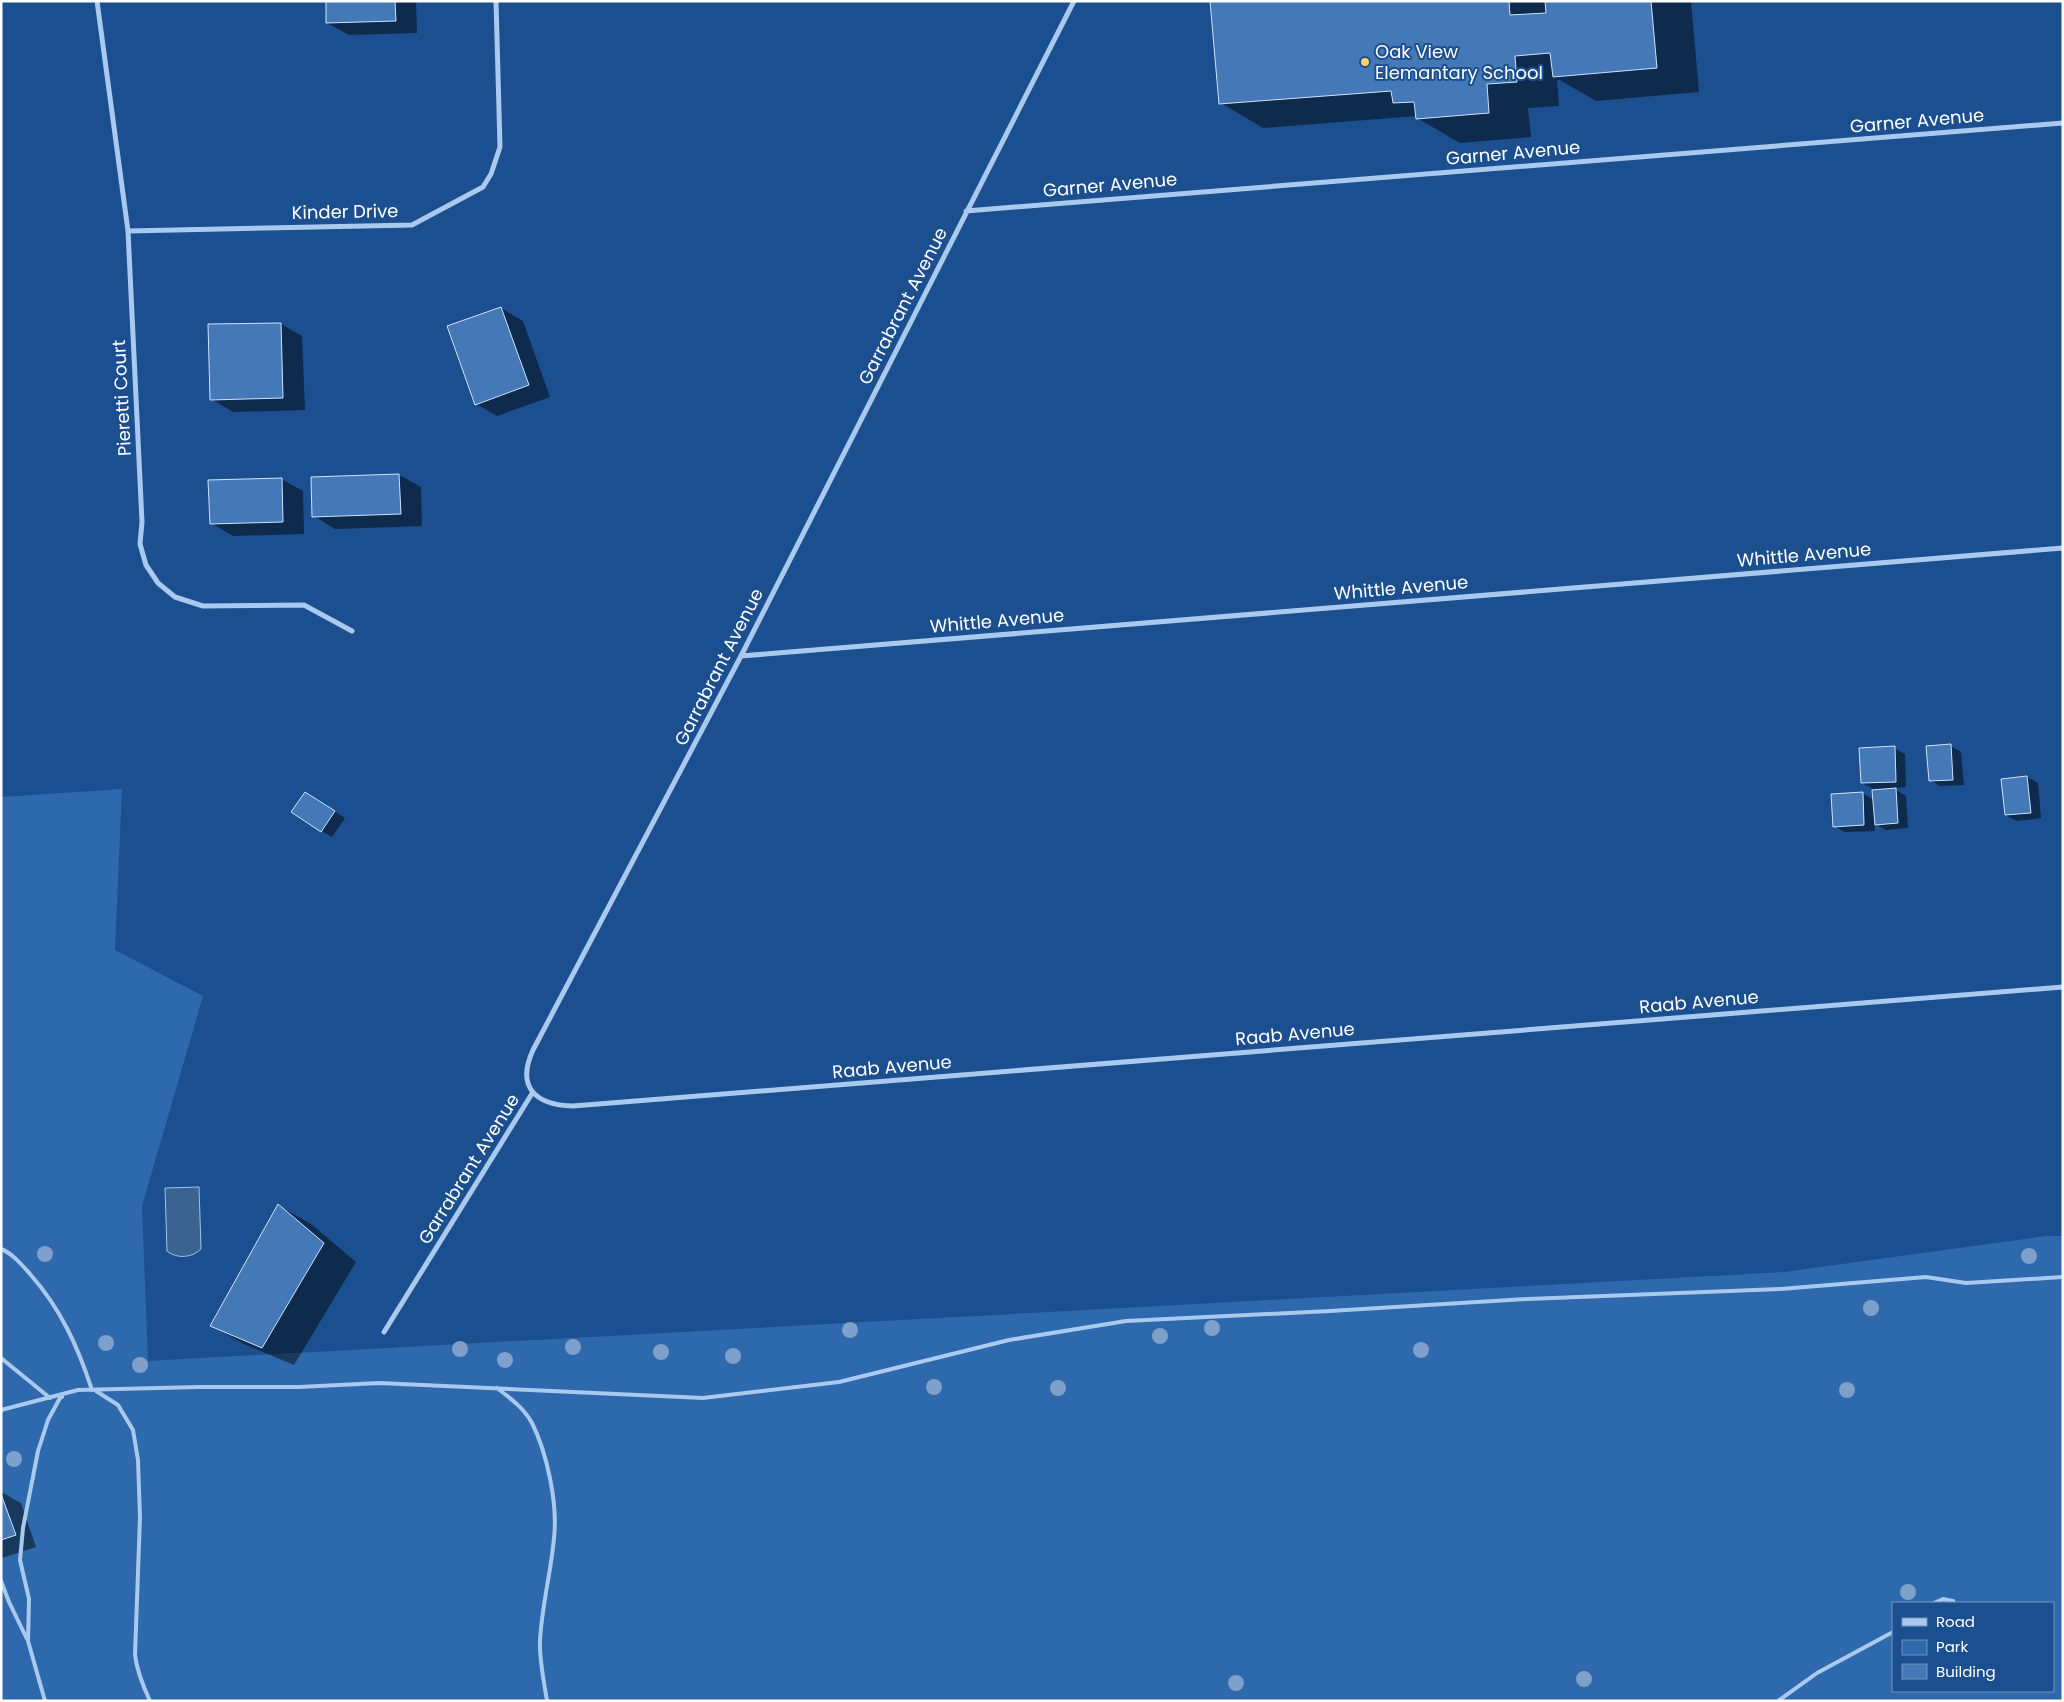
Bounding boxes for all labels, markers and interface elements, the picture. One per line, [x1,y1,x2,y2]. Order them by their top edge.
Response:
place label: Oak View Elemantary School [1375,39,1543,85]
marker: Oak View Elemantary School [1359,56,1371,68]
street label: Garner Avenue [1849,102,1985,139]
street label: Garner Avenue [1445,134,1581,171]
street label: Garner Avenue [1042,166,1178,203]
street label: Kinder Drive [291,198,399,225]
street label: Garrabrant Avenue [852,223,953,389]
street label: Pieretti Court [106,339,137,457]
street label: Whittle Avenue [1736,536,1872,573]
street label: Whittle Avenue [1333,569,1469,606]
street label: Garrabrant Avenue [668,584,769,750]
street label: Whittle Avenue [929,602,1065,639]
street label: Raab Avenue [1638,984,1760,1019]
street label: Raab Avenue [1234,1016,1356,1051]
street label: Raab Avenue [831,1049,953,1084]
street label: Garrabrant Avenue [412,1089,525,1249]
legend [1892,1602,2054,1692]
text: Road [1936,1611,1975,1632]
text: Park [1936,1636,1968,1657]
text: Building [1936,1661,1996,1682]

